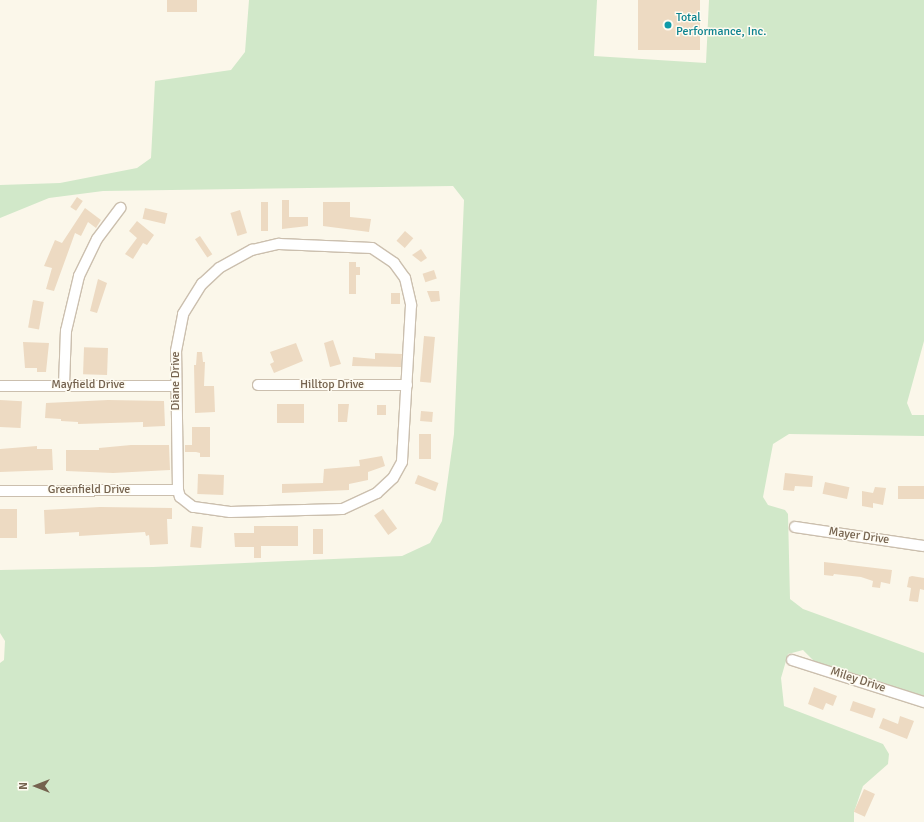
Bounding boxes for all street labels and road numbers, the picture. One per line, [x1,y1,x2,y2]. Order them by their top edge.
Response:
street label: Diane Drive [169,351,183,411]
street label: Mayfield Drive [51,378,125,392]
street label: Hilltop Drive [300,378,364,392]
street label: Greenfield Drive [48,483,130,497]
street label: Mayer Drive [828,525,890,547]
street label: Miley Drive [829,664,887,696]

